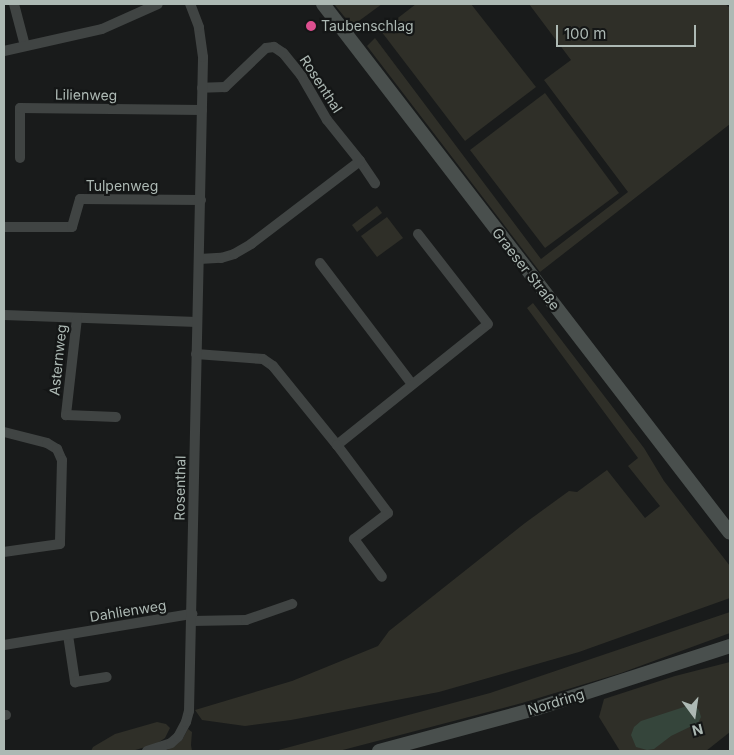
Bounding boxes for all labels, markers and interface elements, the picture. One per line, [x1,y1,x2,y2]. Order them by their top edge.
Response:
scale bar [559,15,699,47]
place label: Taubenschlag [321,18,414,34]
marker: Taubenschlag [305,20,317,32]
text: 100 m [564,24,606,43]
street label: Rosenthal [296,52,346,116]
street label: Lilienweg [55,86,117,104]
street label: Tulpenweg [86,178,158,194]
street label: Graeser Straße [489,224,563,314]
street label: Asternweg [46,324,70,396]
street label: Rosenthal [171,455,189,521]
street label: Dahlienweg [88,597,168,625]
street label: Nordring [526,685,586,719]
north arrow [669,690,719,740]
text: N [691,720,705,740]

